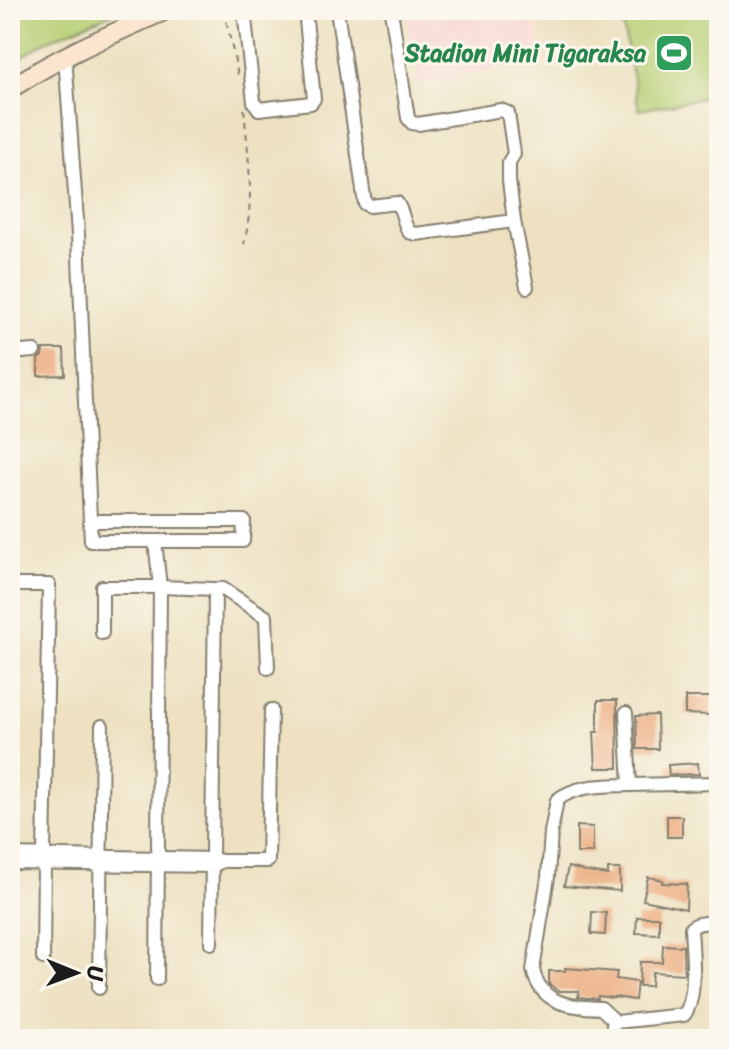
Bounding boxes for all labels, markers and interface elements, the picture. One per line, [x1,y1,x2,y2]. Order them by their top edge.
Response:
place label: Stadion Mini Tigaraksa [404,32,647,74]
sports icon: Stadion Mini Tigaraksa [653,32,695,74]
north arrow [36,933,116,1013]
text: U [76,966,115,982]

